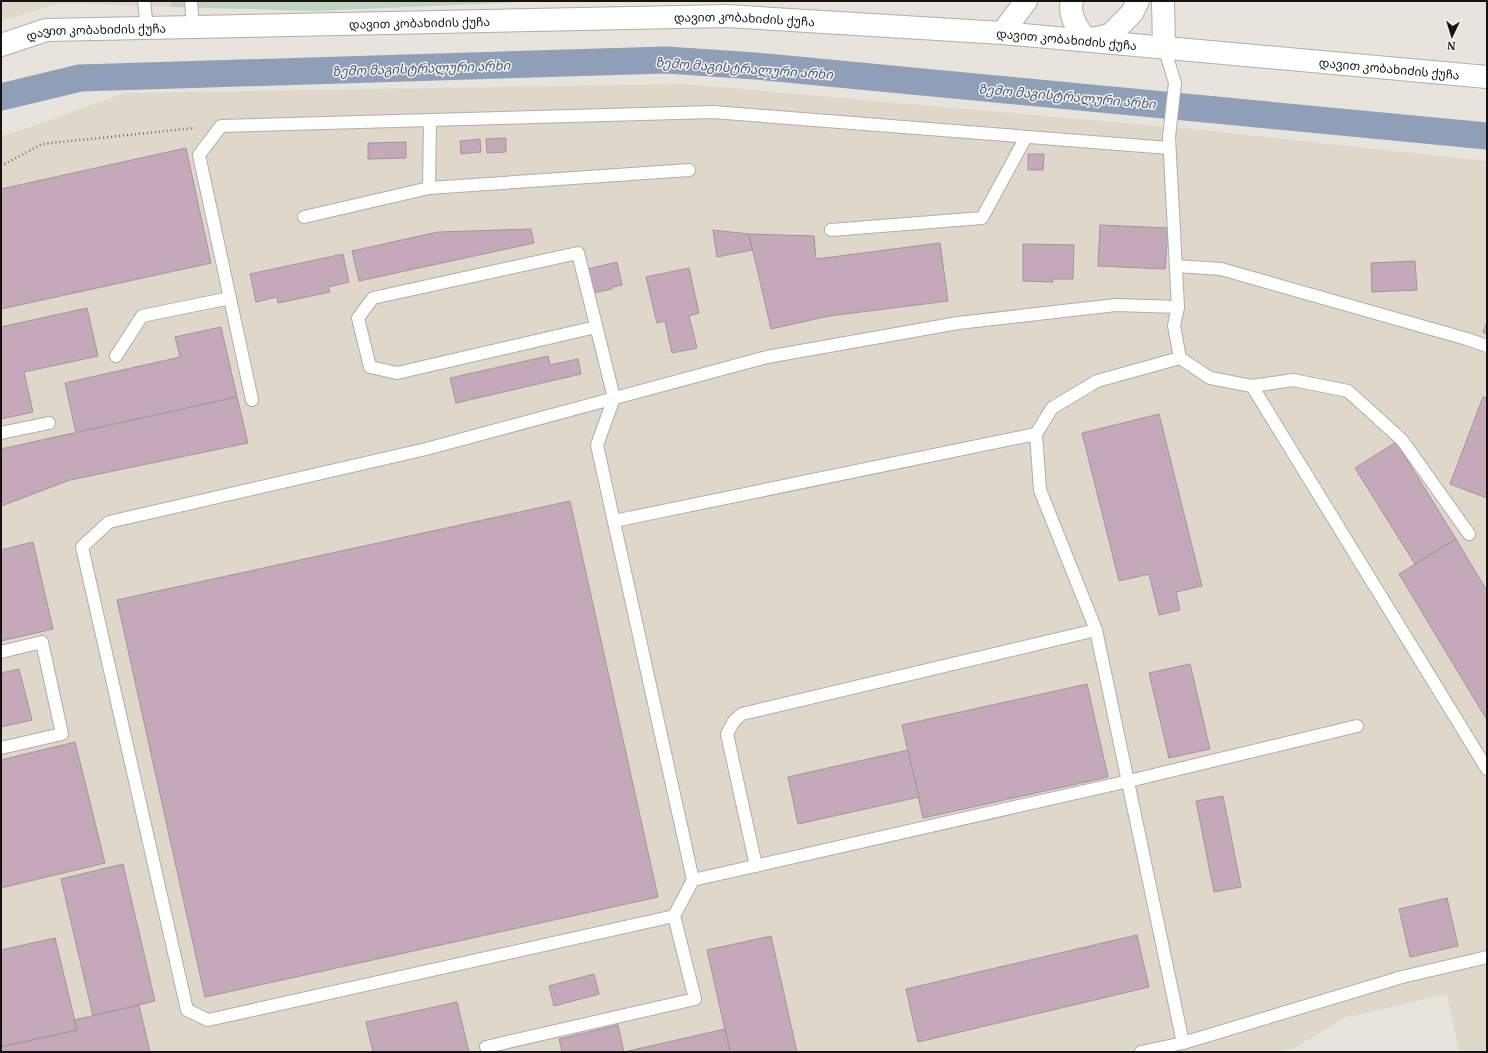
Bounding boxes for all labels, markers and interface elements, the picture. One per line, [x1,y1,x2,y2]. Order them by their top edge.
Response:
street label: დავით კობახიძის ქუჩა [674,8,815,29]
street label: დავით კობახიძის ქუჩა [349,13,490,32]
north arrow [1432,16,1472,56]
street label: დავით კობახიძის ქუჩა [24,20,166,45]
street label: დავით კობახიძის ქუჩა [996,25,1138,53]
text: N [1446,39,1456,53]
water label: ზემო მაგისტრალური არხი [655,53,834,83]
street label: დავით კობახიძის ქუჩა [1318,54,1460,82]
water label: ზემო მაგისტრალური არხი [332,56,511,80]
water label: ზემო მაგისტრალური არხი [978,79,1157,113]

